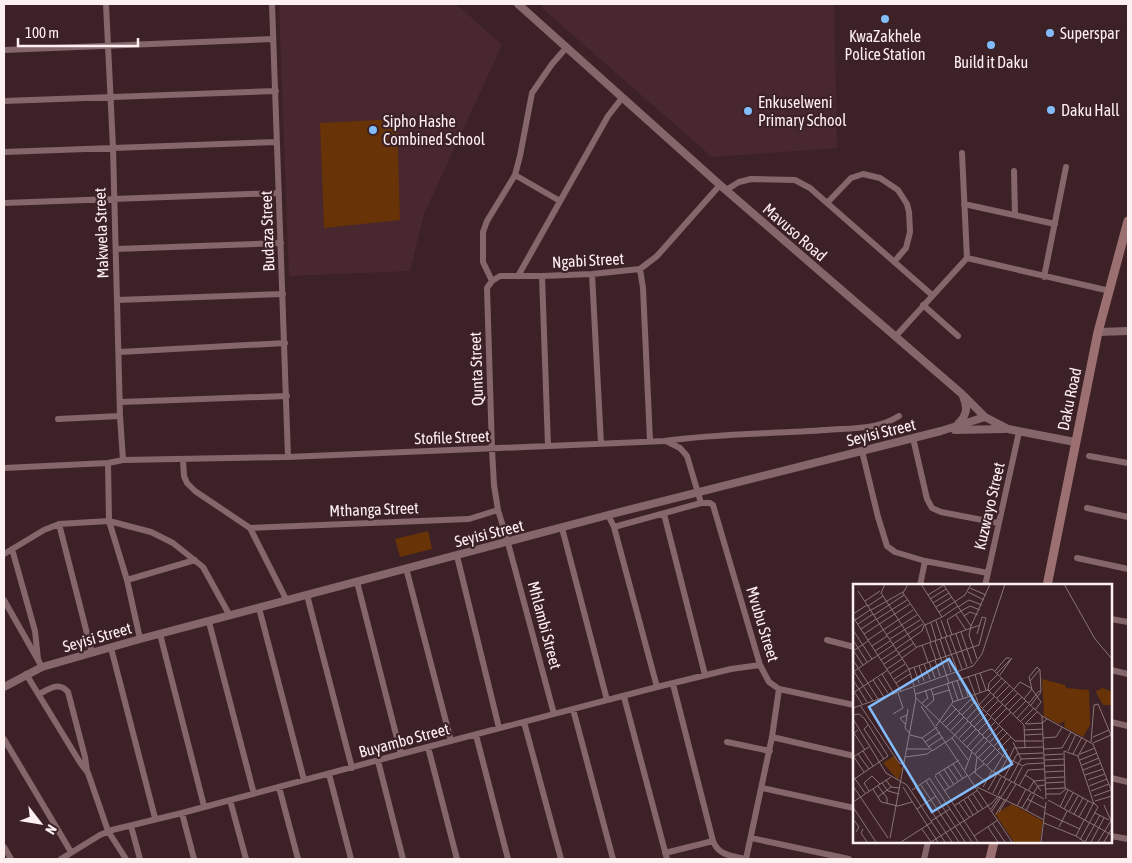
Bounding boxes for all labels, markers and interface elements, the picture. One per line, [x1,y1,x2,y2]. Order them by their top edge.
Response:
marker: KwaZakhele Police Station [879,13,891,25]
scale bar [18,15,138,47]
text: 100 m [25,24,59,41]
place label: Superspar [1060,24,1120,43]
place label: KwaZakhele Police Station [845,27,925,63]
marker: Superspar [1044,27,1056,39]
marker: Build it Daku [985,39,997,51]
place label: Build it Daku [954,53,1028,71]
place label: Enkuselweni Primary School [758,93,847,130]
place label: Daku Hall [1061,101,1120,119]
marker: Daku Hall [1045,104,1057,116]
marker: Enkuselweni Primary School [742,105,754,117]
place label: Sipho Hashe Combined School [383,112,486,148]
marker: Sipho Hashe Combined School [367,124,379,136]
street label: Makwela Street [90,187,112,279]
street label: Budaza Street [257,190,277,272]
street label: Mavuso Road [760,199,830,265]
street label: Ngabi Street [552,249,625,272]
street label: Qunta Street [466,331,486,406]
street label: Daku Road [1054,366,1084,432]
street label: Seyisi Street [845,415,918,450]
street label: Stofile Street [414,427,490,447]
street label: Kuzwayo Street [970,460,1009,552]
street label: Mthanga Street [329,498,420,521]
street label: Seyisi Street [453,516,526,551]
street label: Mhlambi Street [525,579,565,671]
street label: Mvubu Street [743,584,783,664]
inset map [853,584,1112,843]
street label: Seyisi Street [61,618,134,656]
street label: Buyambo Street [357,719,452,762]
north arrow [15,798,65,848]
text: N [42,822,60,837]

